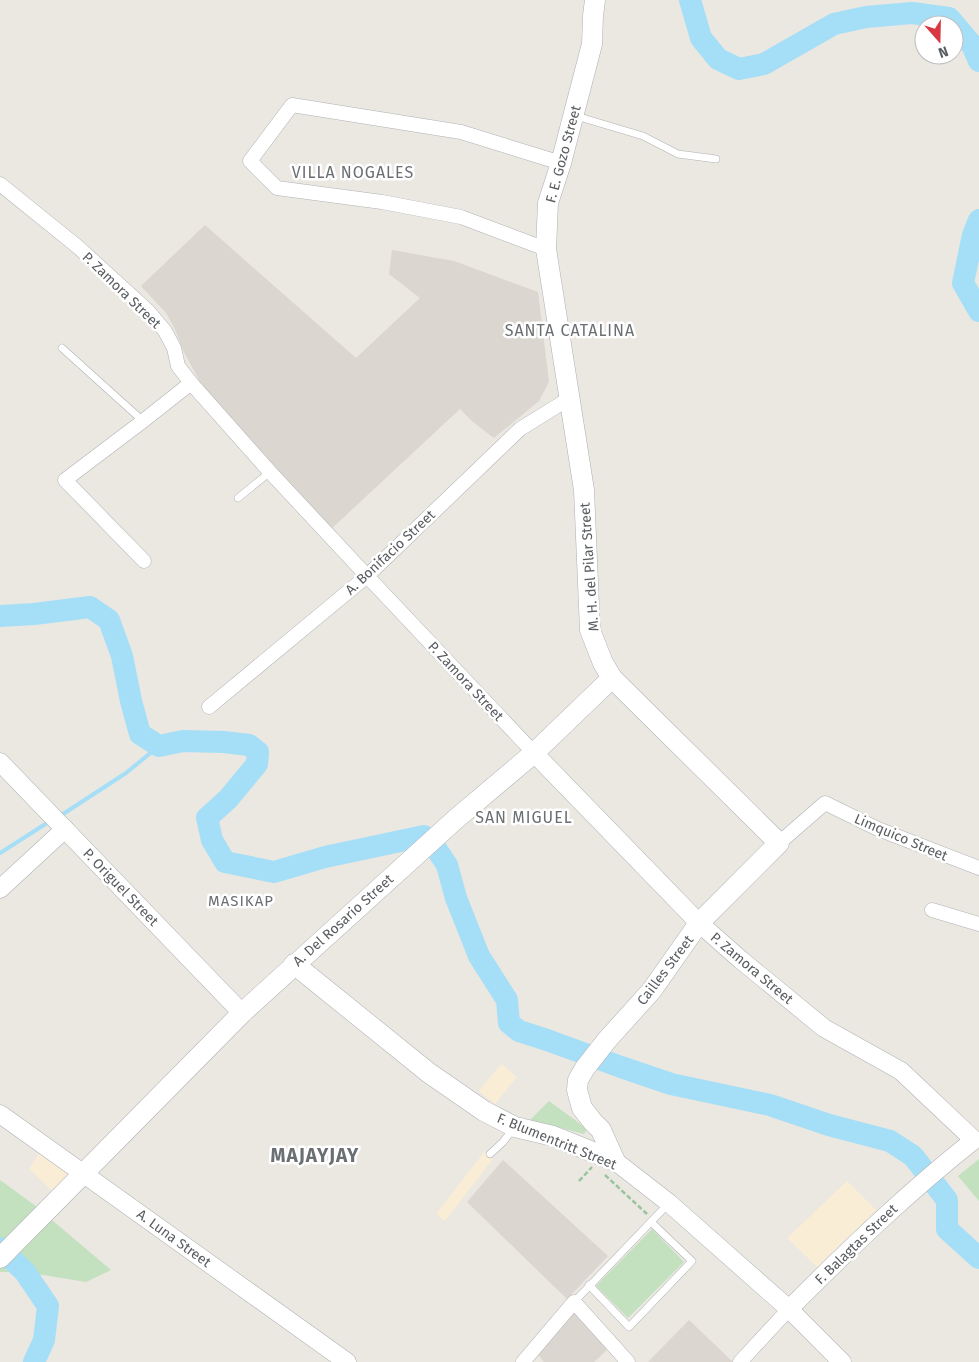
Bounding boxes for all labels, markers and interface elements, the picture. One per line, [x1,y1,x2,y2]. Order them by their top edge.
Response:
north arrow [914,15,964,65]
text: N [936,42,951,61]
street label: F. E. Gozo Street [542,103,585,205]
district label: VILLA NOGALES [292,163,414,182]
street label: P. Zamora Street [79,249,165,333]
district label: SANTA CATALINA [505,321,635,340]
street label: M. H. del Pilar Street [576,501,602,632]
street label: A. Bonifacio Street [342,506,439,598]
street label: P. Zamora Street [424,638,507,725]
district label: SAN MIGUEL [475,808,573,827]
street label: Limquico Street [852,810,951,865]
street label: P. Origuel Street [79,845,163,930]
street label: A. Del Rosario Street [290,870,398,970]
district label: MASIKAP [208,892,274,910]
street label: P. Zamora Street [707,929,797,1008]
street label: Cailles Street [634,931,698,1009]
street label: F. Blumentritt Street [494,1110,620,1174]
district label: MAJAYJAY [271,1144,359,1167]
street label: F. Balagtas Street [812,1200,902,1288]
street label: A. Luna Street [133,1206,215,1272]

